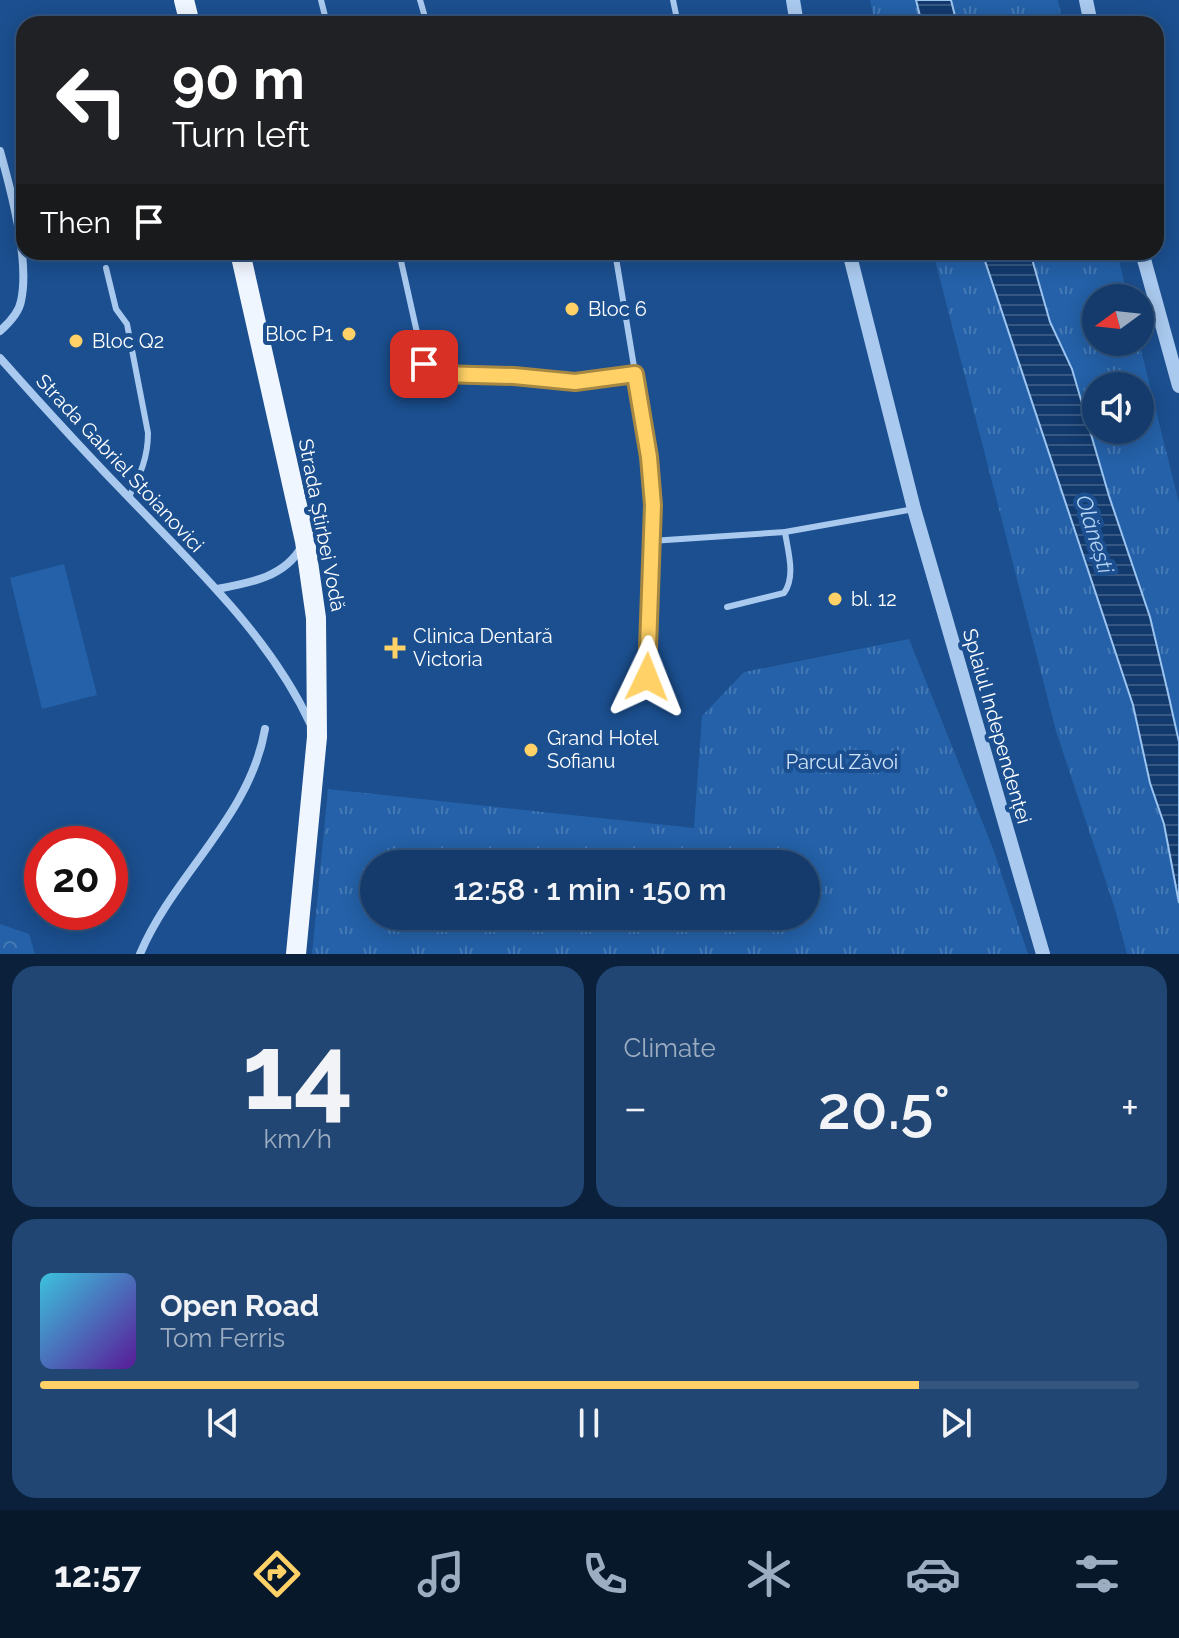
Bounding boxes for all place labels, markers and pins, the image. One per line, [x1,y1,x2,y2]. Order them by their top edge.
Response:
place label: Bloc 6 [588,297,647,321]
marker: Bloc 6 [563,300,581,318]
place label: Bloc P1 [265,322,333,346]
marker: Bloc P1 [340,325,358,343]
place label: Bloc Q2 [92,329,164,353]
pin [390,330,458,398]
marker: Bloc Q2 [67,332,85,350]
place label: bl. 12 [851,587,897,611]
marker: bl. 12 [826,590,844,608]
place label: Clinica Dentară Victoria [413,624,553,671]
marker: Clinica Dentară Victoria [384,637,406,659]
place label: Grand Hotel Sofianu [547,726,659,773]
marker: Grand Hotel Sofianu [522,741,540,759]

